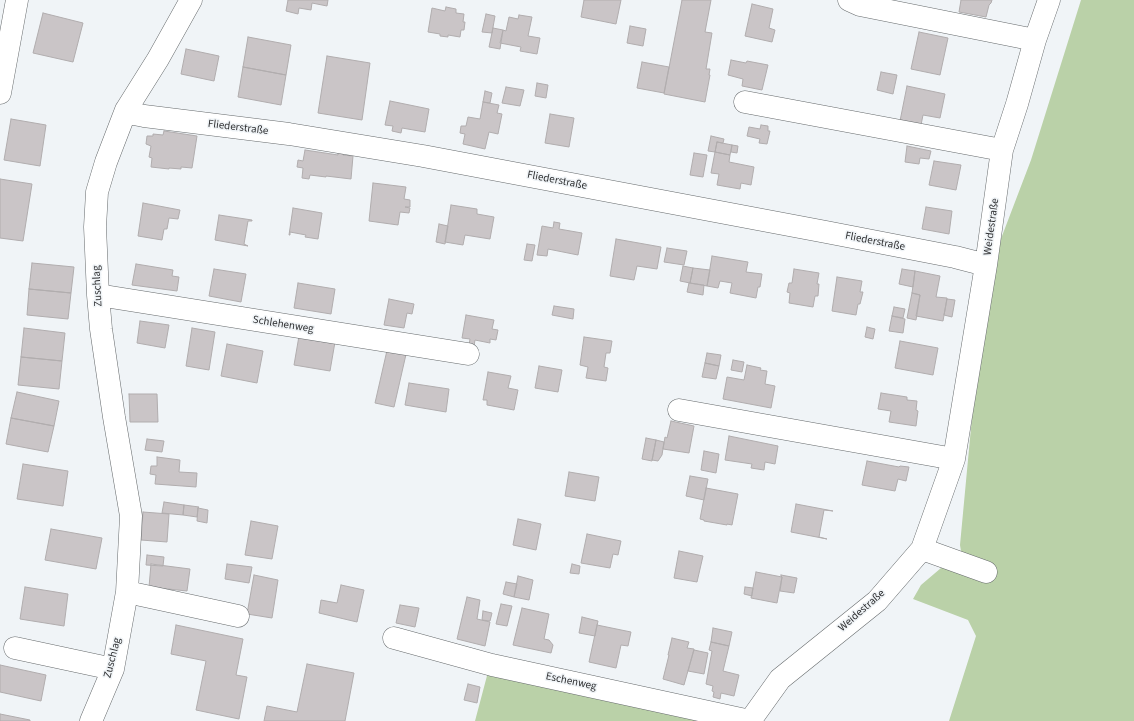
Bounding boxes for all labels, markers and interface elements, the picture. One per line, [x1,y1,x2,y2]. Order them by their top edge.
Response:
street label: Fliederstraße [207,118,269,138]
street label: Fliederstraße [526,169,588,193]
street label: Weidestraße [981,198,1003,256]
street label: Fliederstraße [844,230,906,254]
street label: Zuschlag [90,265,106,307]
street label: Schlehenweg [252,314,314,336]
street label: Weidestraße [836,587,888,635]
street label: Zuschlag [102,636,124,680]
street label: Eschenweg [544,670,598,694]

